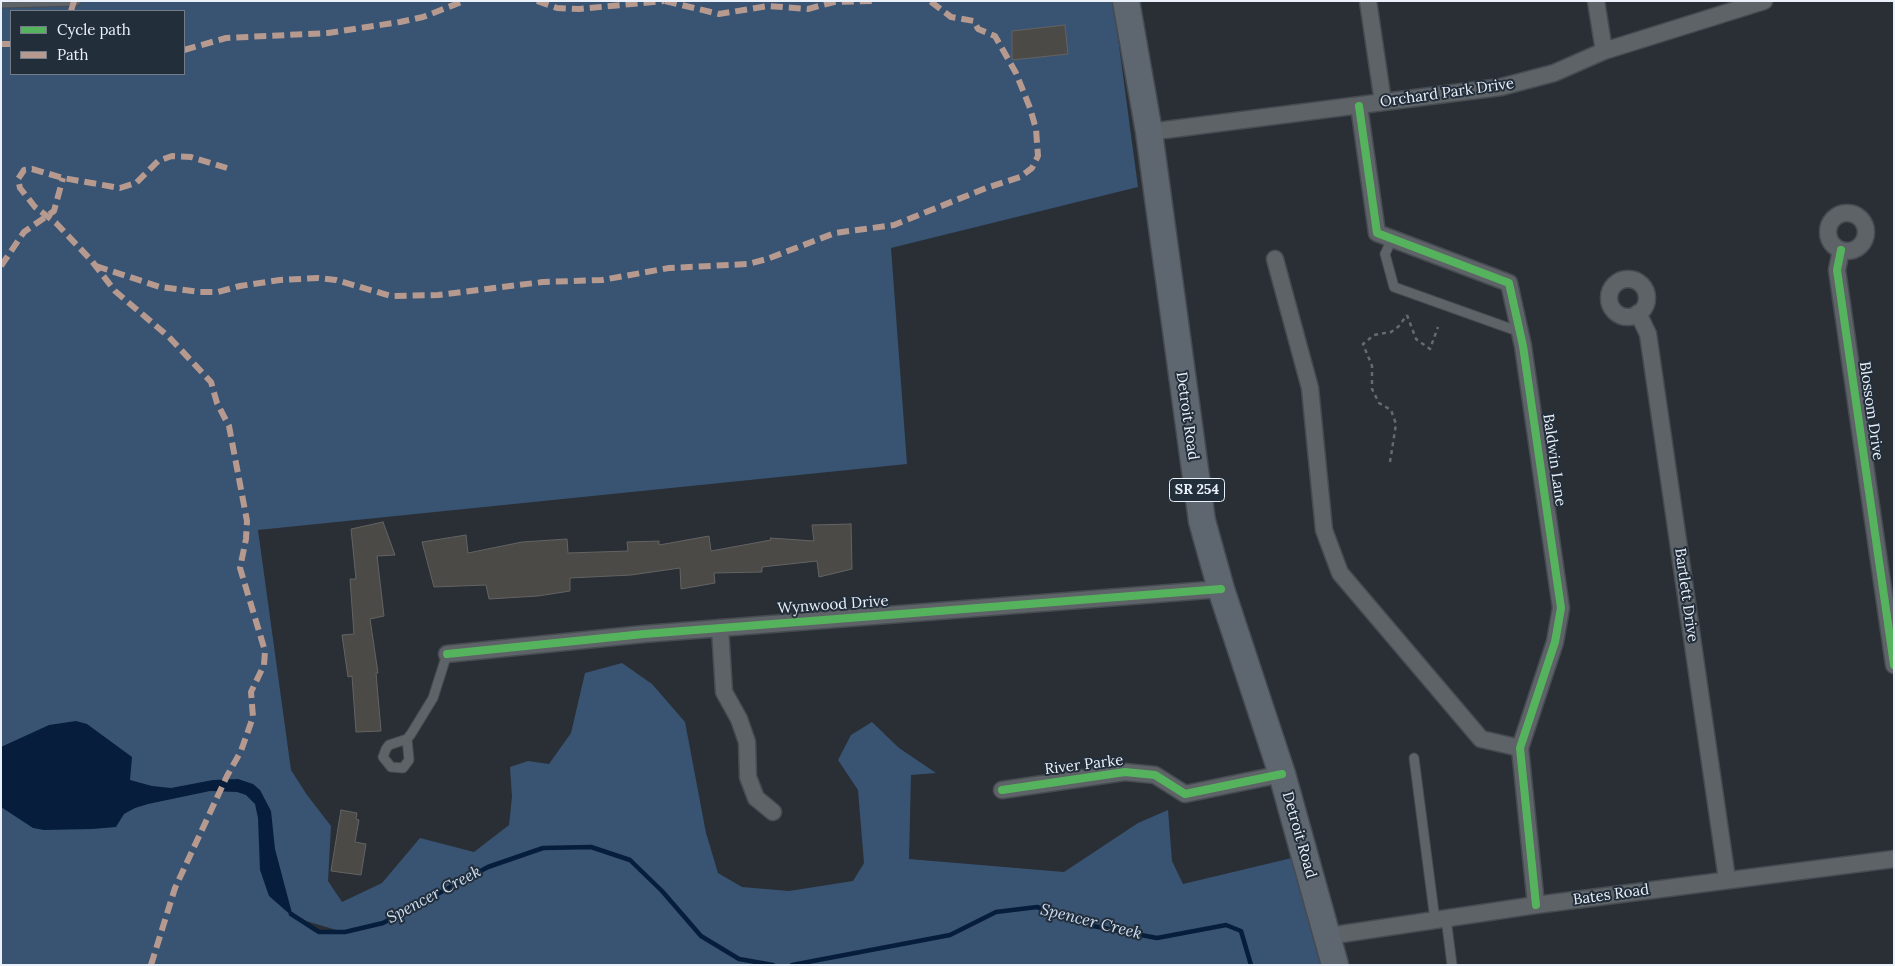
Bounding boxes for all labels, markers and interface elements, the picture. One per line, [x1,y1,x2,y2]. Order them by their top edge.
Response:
legend [10,10,185,75]
text: Cycle path [57,20,131,39]
text: Path [57,45,88,64]
street label: Orchard Park Drive [1379,75,1515,111]
street label: Blossom Drive [1855,360,1887,462]
street label: Detroit Road [1172,371,1202,461]
street label: Baldwin Lane [1539,413,1569,507]
road number: SR 254 [1170,478,1224,502]
street label: Bartlett Drive [1670,547,1702,643]
street label: Wynwood Drive [777,592,889,618]
street label: River Parke [1044,751,1124,779]
street label: Detroit Road [1278,790,1320,880]
water label: Spencer Creek [384,862,484,928]
street label: Bates Road [1572,881,1650,909]
water label: Spencer Creek [1038,900,1144,944]

